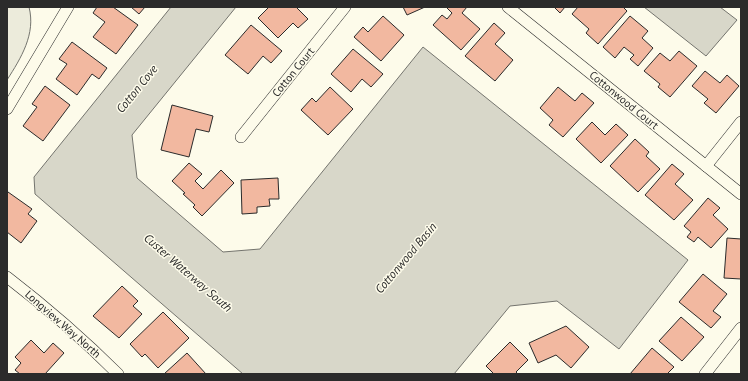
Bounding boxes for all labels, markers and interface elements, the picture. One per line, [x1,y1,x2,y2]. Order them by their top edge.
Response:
street label: Cotton Court [269,44,317,100]
water label: Cotton Cove [113,61,161,116]
street label: Cottonwood Court [586,68,662,132]
water label: Cottonwood Basin [372,219,440,296]
water label: Custer Waterway South [141,230,236,315]
street label: Longview Way North [22,287,104,361]

